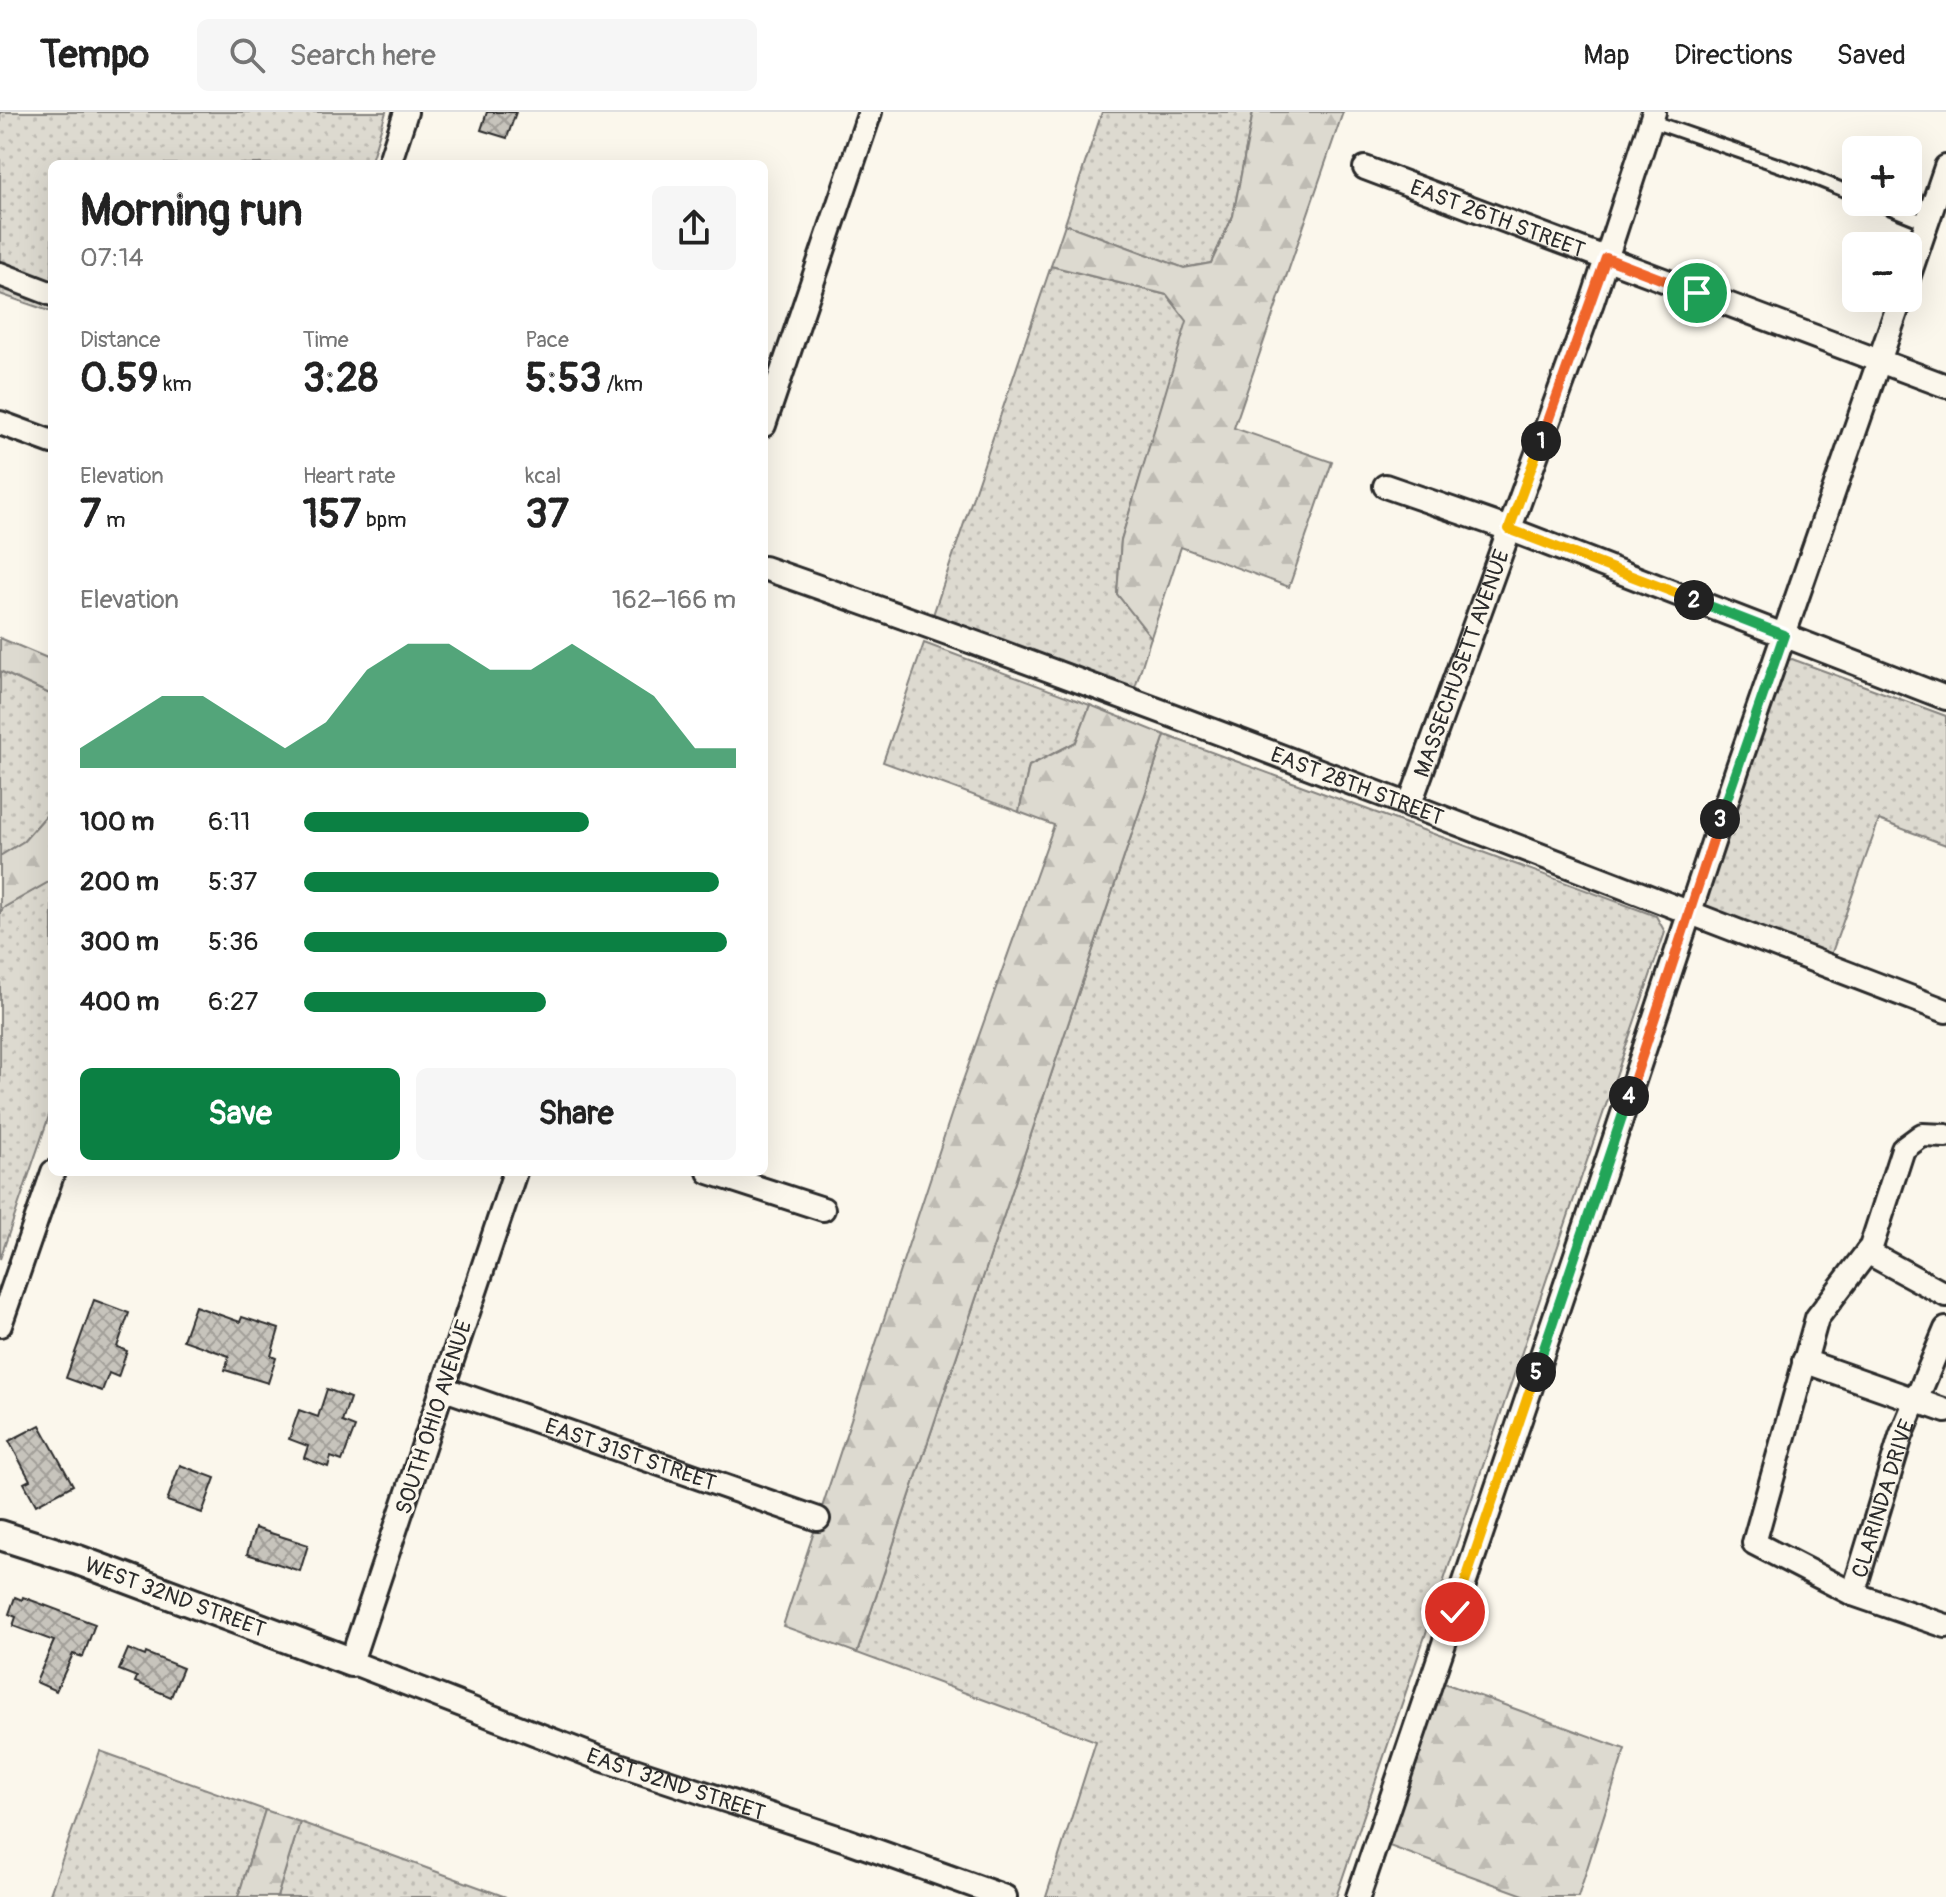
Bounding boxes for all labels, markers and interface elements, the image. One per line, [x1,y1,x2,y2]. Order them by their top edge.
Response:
search box [197,19,757,91]
text: Tempo [40,31,149,79]
icon: search [225,33,269,77]
text: Search here [289,37,436,74]
text: Map [1583,38,1630,73]
text: Directions [1674,38,1793,73]
text: Saved [1837,38,1906,73]
map controls [1842,136,1922,312]
button: + [1842,136,1922,216]
street label: EAST 26TH STREET [1406,173,1589,264]
text: Morning run [80,184,303,239]
button: share [652,186,736,270]
button: − [1842,232,1922,312]
text: 07:14 [80,242,144,274]
pin [1663,259,1731,327]
icon: arrive [1675,271,1719,315]
text: Distance [80,326,160,354]
text: Time [303,326,349,354]
text: Pace [525,326,569,354]
text: 0.59 [80,354,158,403]
text: 3:28 [303,354,378,403]
text: 5:53 [525,354,602,403]
text: km [158,370,192,398]
text: /km [602,370,643,398]
pin: 1 [1521,421,1561,461]
text: 1 [1537,427,1545,455]
text: Elevation [80,462,164,490]
text: Heart rate [303,462,395,490]
text: kcal [525,462,561,490]
text: 7 [80,490,101,539]
text: 157 [303,490,361,539]
text: 37 [525,490,569,539]
text: m [101,506,125,534]
text: bpm [361,506,407,534]
street label: MASSECHUSETT AVENUE [1408,546,1516,781]
pin: 2 [1674,580,1714,620]
text: Elevation [80,584,179,616]
text: 162–166 m [612,584,736,616]
text: 2 [1688,586,1700,614]
street label: EAST 28TH STREET [1267,741,1448,832]
pin: 3 [1700,799,1740,839]
text: 3 [1714,805,1726,833]
text: 100 m [80,806,154,838]
text: 6:11 [208,806,250,838]
text: 200 m [80,866,159,898]
text: 5:37 [208,866,257,898]
text: 300 m [80,926,159,958]
text: 5:36 [208,926,259,958]
text: 400 m [80,986,159,1018]
text: 6:27 [208,986,258,1018]
button: Save [80,1068,400,1160]
button: Share [416,1068,736,1160]
pin: 4 [1609,1076,1649,1116]
text: 4 [1623,1082,1635,1110]
street label: SOUTH OHIO AVENUE [389,1317,479,1518]
pin: 5 [1516,1352,1556,1392]
text: 5 [1530,1358,1542,1386]
street label: EAST 31ST STREET [541,1412,720,1497]
street label: CLARINDA DRIVE [1846,1415,1921,1581]
street label: WEST 32ND STREET [81,1551,270,1644]
pin [1421,1578,1489,1646]
icon: check [1433,1590,1477,1634]
street label: EAST 32ND STREET [582,1742,769,1827]

